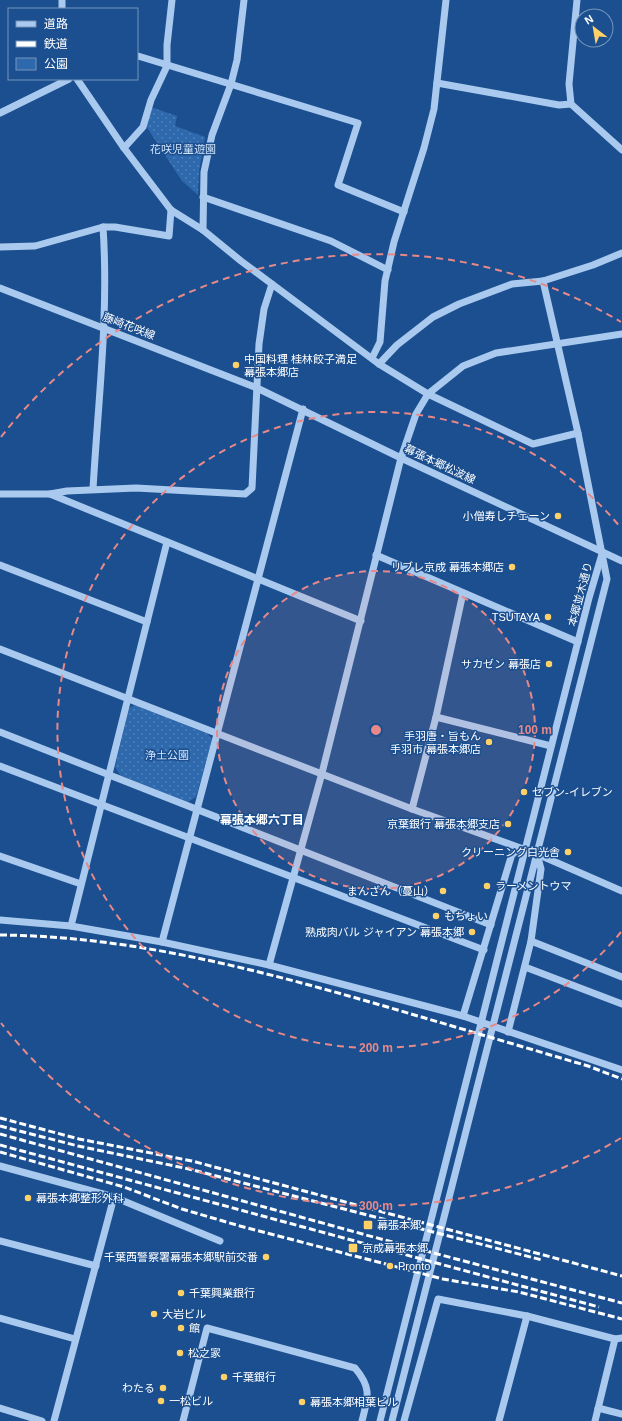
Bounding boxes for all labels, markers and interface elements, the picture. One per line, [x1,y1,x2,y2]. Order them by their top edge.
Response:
legend [8,8,138,80]
north arrow [574,8,614,48]
text: N [582,12,595,27]
text: 道路 [44,17,68,31]
text: 鉄道 [44,37,68,51]
text: 公園 [44,57,68,71]
park label: 花咲児童遊園 [150,143,216,155]
street label: 藤崎花咲線 [101,311,157,341]
place label: 中国料理 桂林餃子満足 幕張本郷店 [244,353,357,378]
marker: 中国料理 桂林餃子満足 幕張本郷店 [231,360,241,370]
street label: 幕張本郷松波線 [403,442,477,486]
place label: 小僧寿しチェーン [463,510,550,522]
marker: 小僧寿しチェーン [553,511,563,521]
place label: リブレ京成 幕張本郷店 [391,561,504,573]
street label: 本郷並木通り [566,561,594,627]
marker: リブレ京成 幕張本郷店 [507,562,517,572]
place label: TSUTAYA [492,611,541,623]
marker: TSUTAYA [543,612,553,622]
place label: サカゼン 幕張店 [461,658,541,670]
marker: サカゼン 幕張店 [544,659,554,669]
centre of rings [369,723,383,737]
text: 100 m [518,723,552,737]
place label: 手羽唐・旨もん 手羽市 幕張本郷店 [390,730,481,755]
marker: 手羽唐・旨もん 手羽市 幕張本郷店 [484,737,494,747]
park label: 浄土公園 [145,749,189,761]
place label: セブン-イレブン [532,786,613,798]
marker: セブン-イレブン [519,787,529,797]
district label: 幕張本郷六丁目 [220,813,304,827]
place label: 京葉銀行 幕張本郷支店 [387,818,500,830]
marker: 京葉銀行 幕張本郷支店 [503,819,513,829]
place label: クリーニング白光舎 [461,846,560,858]
marker: クリーニング白光舎 [563,847,573,857]
place label: ラーメントウマ [495,880,572,892]
marker: ラーメントウマ [482,881,492,891]
place label: まんざん（蔓山） [347,885,435,897]
marker: まんざん（蔓山） [438,886,448,896]
place label: もぢょい [444,910,488,922]
marker: もぢょい [431,911,441,921]
place label: 熟成肉バル ジャイアン 幕張本郷 [305,926,464,938]
marker: 熟成肉バル ジャイアン 幕張本郷 [467,927,477,937]
text: 200 m [359,1041,393,1055]
place label: 幕張本郷整形外科 [36,1192,124,1204]
marker: 幕張本郷整形外科 [23,1193,33,1203]
text: 300 m [359,1199,393,1213]
marker: 幕張本郷 [362,1219,374,1231]
place label: 幕張本郷 [377,1219,421,1231]
marker: 京成幕張本郷 [347,1242,359,1254]
place label: 京成幕張本郷 [362,1242,428,1254]
place label: 千葉西警察署幕張本郷駅前交番 [104,1251,258,1263]
marker: 千葉西警察署幕張本郷駅前交番 [261,1252,271,1262]
place label: Pronto [398,1260,430,1272]
marker: Pronto [385,1261,395,1271]
place label: 千葉興業銀行 [189,1287,255,1299]
marker: 千葉興業銀行 [176,1288,186,1298]
place label: 大岩ビル [162,1308,206,1320]
marker: 大岩ビル [149,1309,159,1319]
place label: 館 [189,1322,200,1334]
marker: 館 [176,1323,186,1333]
place label: 松之家 [188,1347,221,1359]
marker: 松之家 [175,1348,185,1358]
place label: 千葉銀行 [232,1371,276,1383]
marker: 千葉銀行 [219,1372,229,1382]
place label: わたる [122,1382,155,1394]
marker: わたる [158,1383,168,1393]
place label: 一松ビル [169,1395,213,1407]
marker: 一松ビル [156,1396,166,1406]
place label: 幕張本郷相葉ビル [310,1396,398,1408]
marker: 幕張本郷相葉ビル [297,1397,307,1407]

